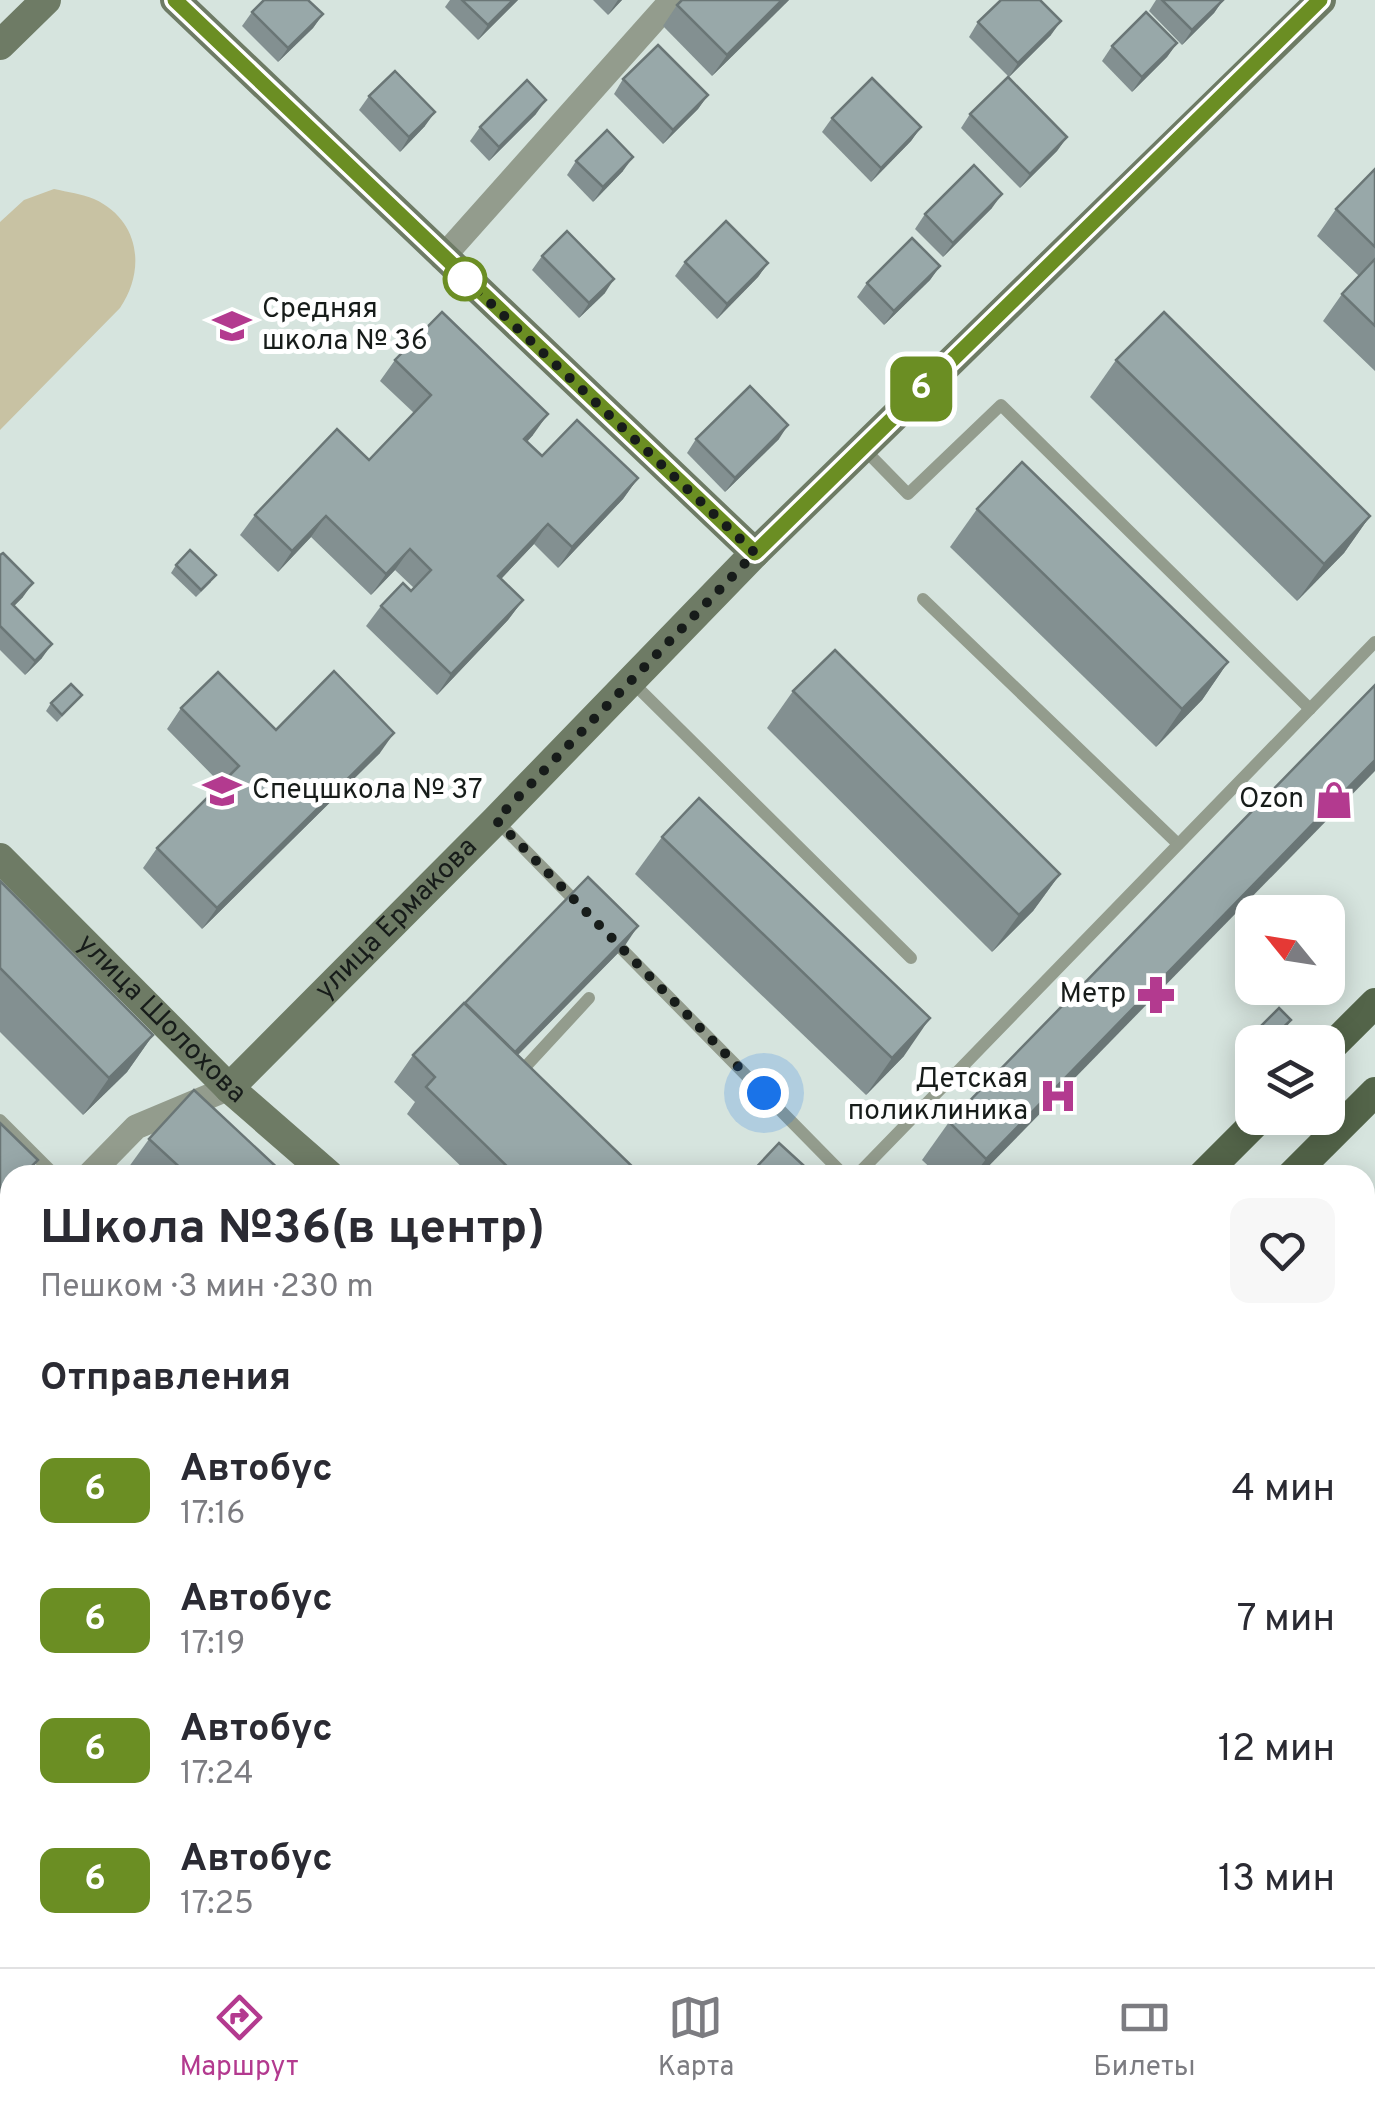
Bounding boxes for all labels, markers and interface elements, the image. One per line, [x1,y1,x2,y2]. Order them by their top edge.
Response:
unlabelled marker [444,258,486,300]
place label: Средняя школа № 36 [262,292,428,360]
school or university icon: Средняя школа № 36 [211,305,253,347]
line badge: 6 [888,356,954,422]
text: 6 [910,367,932,411]
school or university icon: Спецшкола № 37 [201,770,243,812]
place label: Спецшкола № 37 [252,773,483,809]
shop icon: Ozon [1313,779,1355,821]
place label: Ozon [1239,782,1304,818]
street label: улица Ермакова [308,830,486,1009]
north arrow [1235,895,1345,1005]
map controls [1235,895,1345,1135]
street label: улица Шолохова [69,927,253,1112]
pharmacy icon: Метр [1135,974,1177,1016]
place label: Метр [1060,977,1126,1013]
button: layers [1235,1025,1345,1135]
place label: Детская поликлиника [848,1062,1028,1130]
your location [739,1068,789,1118]
hospital icon: Детская поликлиника [1037,1075,1079,1117]
button: heart [1230,1198,1335,1303]
text: Школа №36(в центр) [40,1200,545,1260]
text: Пешком · 3 мин · 230 m [40,1268,374,1308]
text: Отправления [40,1355,291,1404]
text: Автобус [180,1446,333,1495]
text: 4 мин [1232,1466,1335,1515]
text: 6 [84,1468,106,1512]
text: 17:16 [180,1495,245,1535]
text: Автобус [180,1576,333,1625]
text: 7 мин [1237,1596,1335,1645]
text: 6 [84,1598,106,1642]
text: 17:19 [180,1625,245,1665]
text: Автобус [180,1706,333,1755]
text: 12 мин [1218,1726,1335,1775]
text: 6 [84,1728,106,1772]
text: 17:24 [180,1755,254,1795]
text: Автобус [180,1836,333,1885]
text: 13 мин [1218,1856,1335,1905]
text: 6 [84,1858,106,1902]
text: 17:25 [180,1885,254,1925]
tab: Маршрут [179,1990,299,2086]
tab: Карта [658,1990,734,2086]
tab: Билеты [1093,1990,1196,2086]

